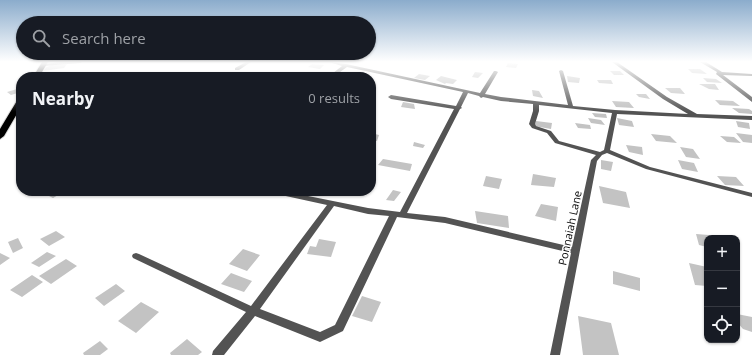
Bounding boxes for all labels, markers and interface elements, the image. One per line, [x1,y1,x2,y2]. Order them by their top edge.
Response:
search box [16,16,376,60]
icon: search [30,27,52,49]
text: Search here [62,28,146,48]
text: Nearby [32,87,94,110]
text: 0 results [308,89,360,107]
street label: Ponnaiah Lane [554,189,585,267]
map controls [704,235,740,343]
button: + [704,235,740,271]
button: − [704,271,740,307]
button: locate [704,307,740,343]

